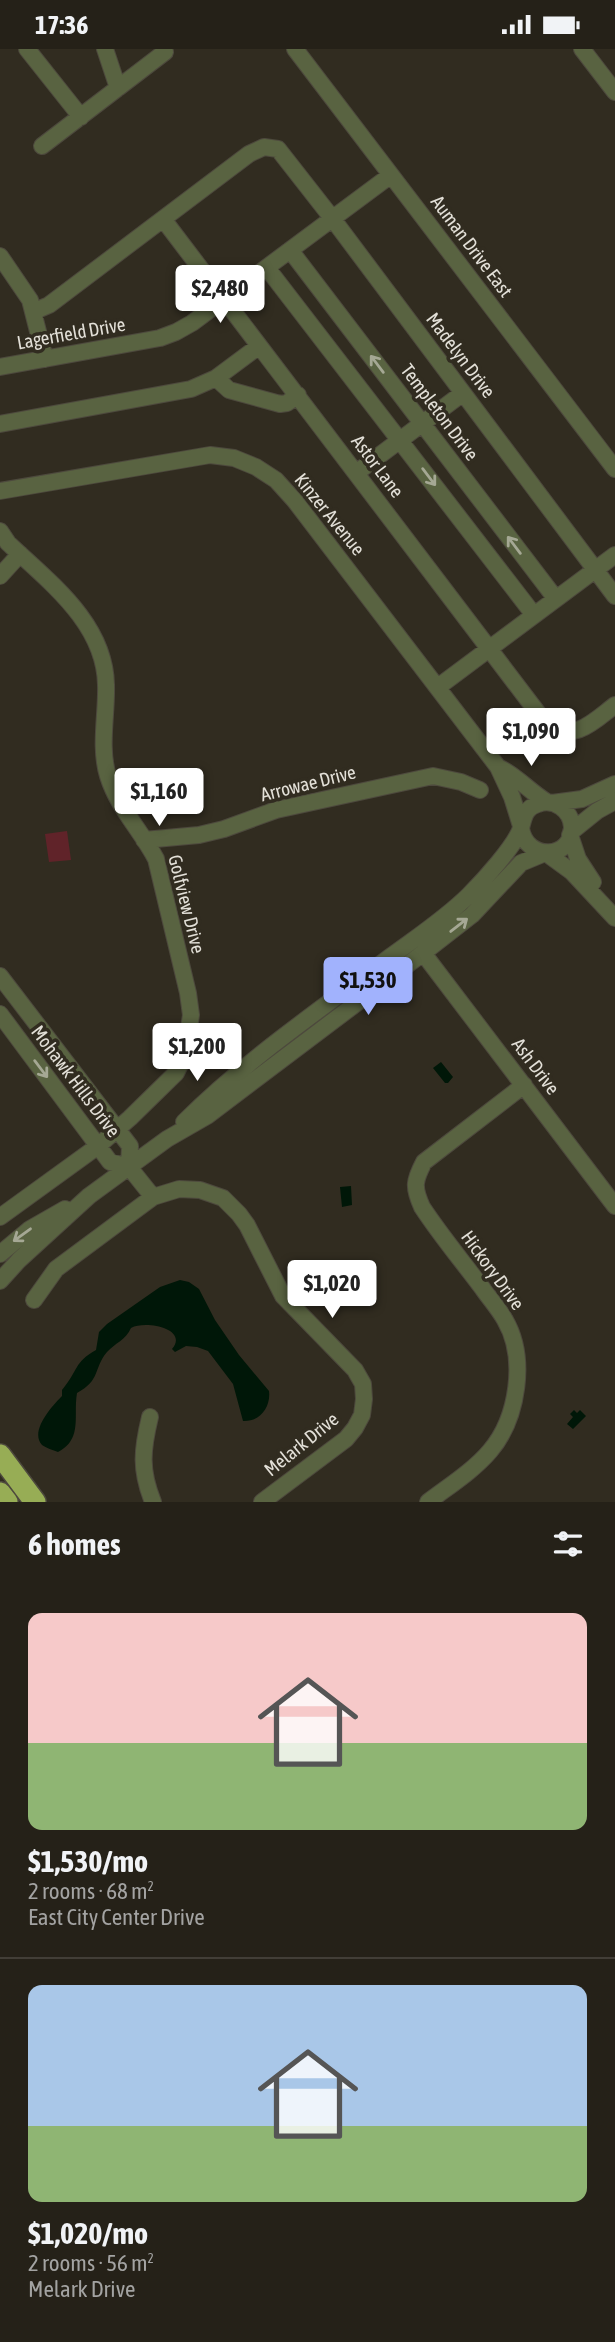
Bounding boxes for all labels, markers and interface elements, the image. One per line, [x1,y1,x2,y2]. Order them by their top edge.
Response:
text: 17:36 [35,10,89,40]
street label: Auman Drive East [427,191,517,301]
pin: $2,480 [163,265,277,325]
text: $2,480 [192,275,249,301]
street label: Madelyn Drive [422,308,500,402]
street label: Lagerfield Drive [15,313,127,353]
one-way arrow [369,355,384,373]
street label: Templeton Drive [397,359,483,465]
street label: Astor Lane [347,430,409,502]
one-way arrow [421,467,436,486]
street label: Kinzer Avenue [290,469,370,559]
one-way arrow [507,536,522,555]
pin: $1,090 [474,709,588,768]
text: $1,090 [503,718,560,744]
street label: Arrowae Drive [258,761,358,805]
pin: $1,160 [102,769,216,828]
text: $1,160 [131,778,188,804]
street label: Golfview Drive [164,852,210,956]
one-way arrow [449,917,468,932]
pin: $1,530 [311,957,425,1017]
text: $1,530 [340,967,397,993]
street label: Mohawk Hills Drive [27,1021,125,1141]
pin: $1,200 [140,1023,254,1083]
text: $1,200 [169,1033,226,1059]
street label: Ash Drive [508,1034,564,1098]
one-way arrow [34,1059,48,1078]
street label: Hickory Drive [457,1226,529,1314]
one-way arrow [13,1228,32,1242]
pin: $1,020 [275,1261,389,1320]
text: $1,020 [304,1270,361,1296]
street label: Melark Drive [260,1408,342,1480]
icon: filters [549,1525,587,1563]
text: 6 homes [28,1527,121,1561]
icon: home [245,1659,371,1785]
text: $1,530/mo [28,1844,148,1878]
text: 2 rooms · 68 m² [28,1878,154,1904]
text: East City Center Drive [28,1904,205,1930]
icon: home [245,2031,371,2157]
text: $1,020/mo [28,2216,148,2250]
text: 2 rooms · 56 m² [28,2250,154,2276]
text: Melark Drive [28,2276,135,2302]

